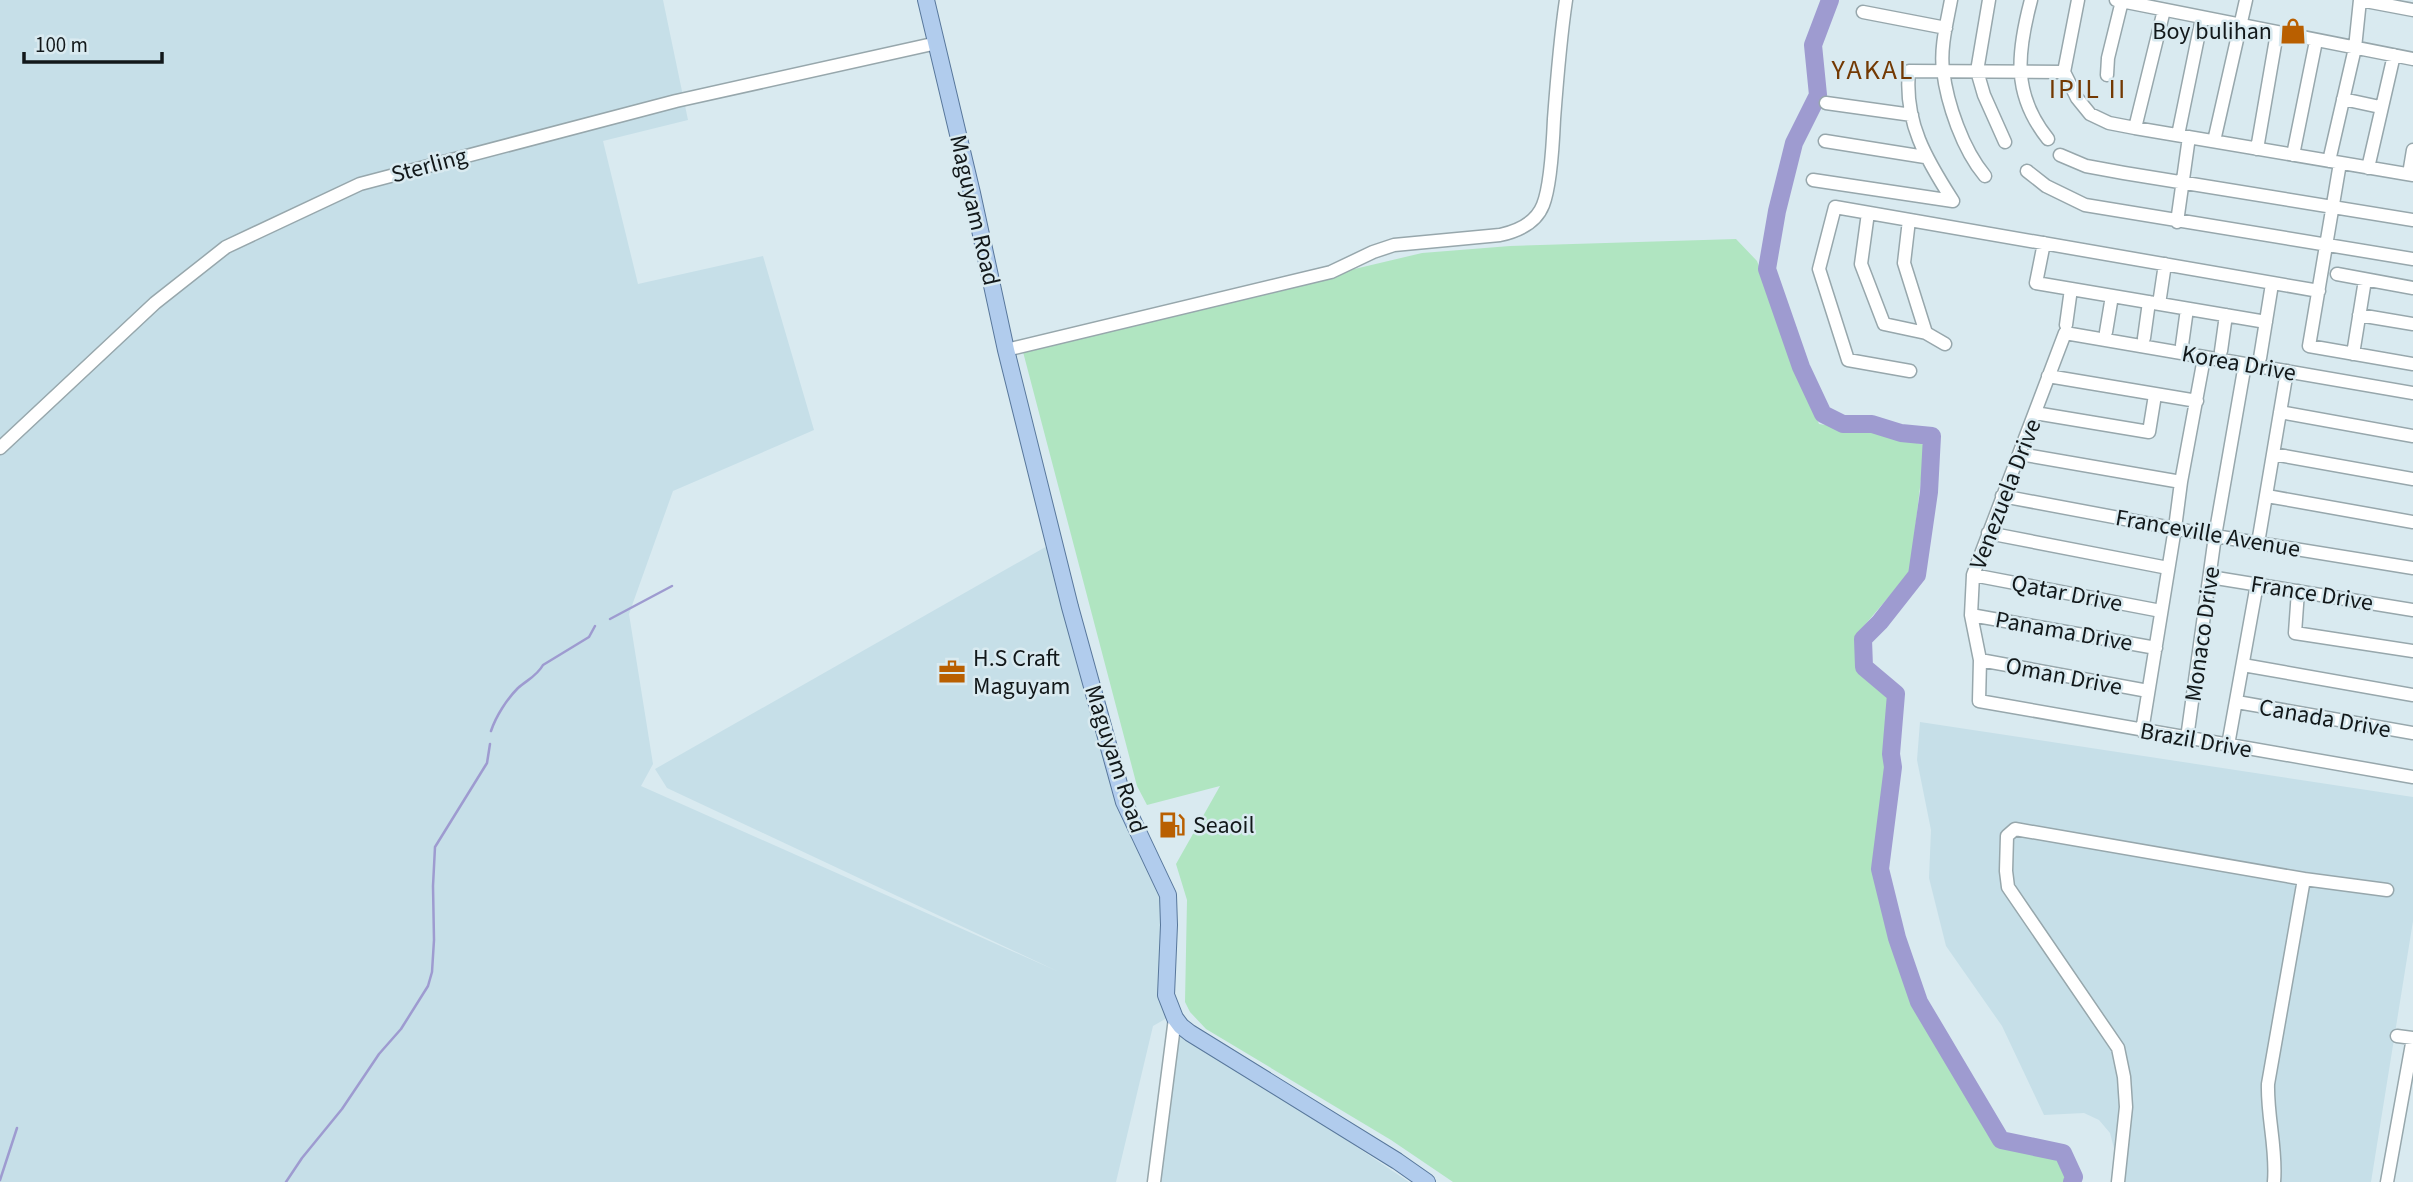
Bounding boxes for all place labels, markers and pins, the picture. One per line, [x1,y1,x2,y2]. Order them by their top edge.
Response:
place label: Boy bulihan [2152,14,2272,49]
shop icon: Boy bulihan [2278,16,2308,46]
place label: H.S Craft Maguyam [973,641,1070,704]
office icon: H.S Craft Maguyam [937,657,967,687]
place label: Seaoil [1193,808,1255,843]
fuel station icon: Seaoil [1157,810,1187,840]

